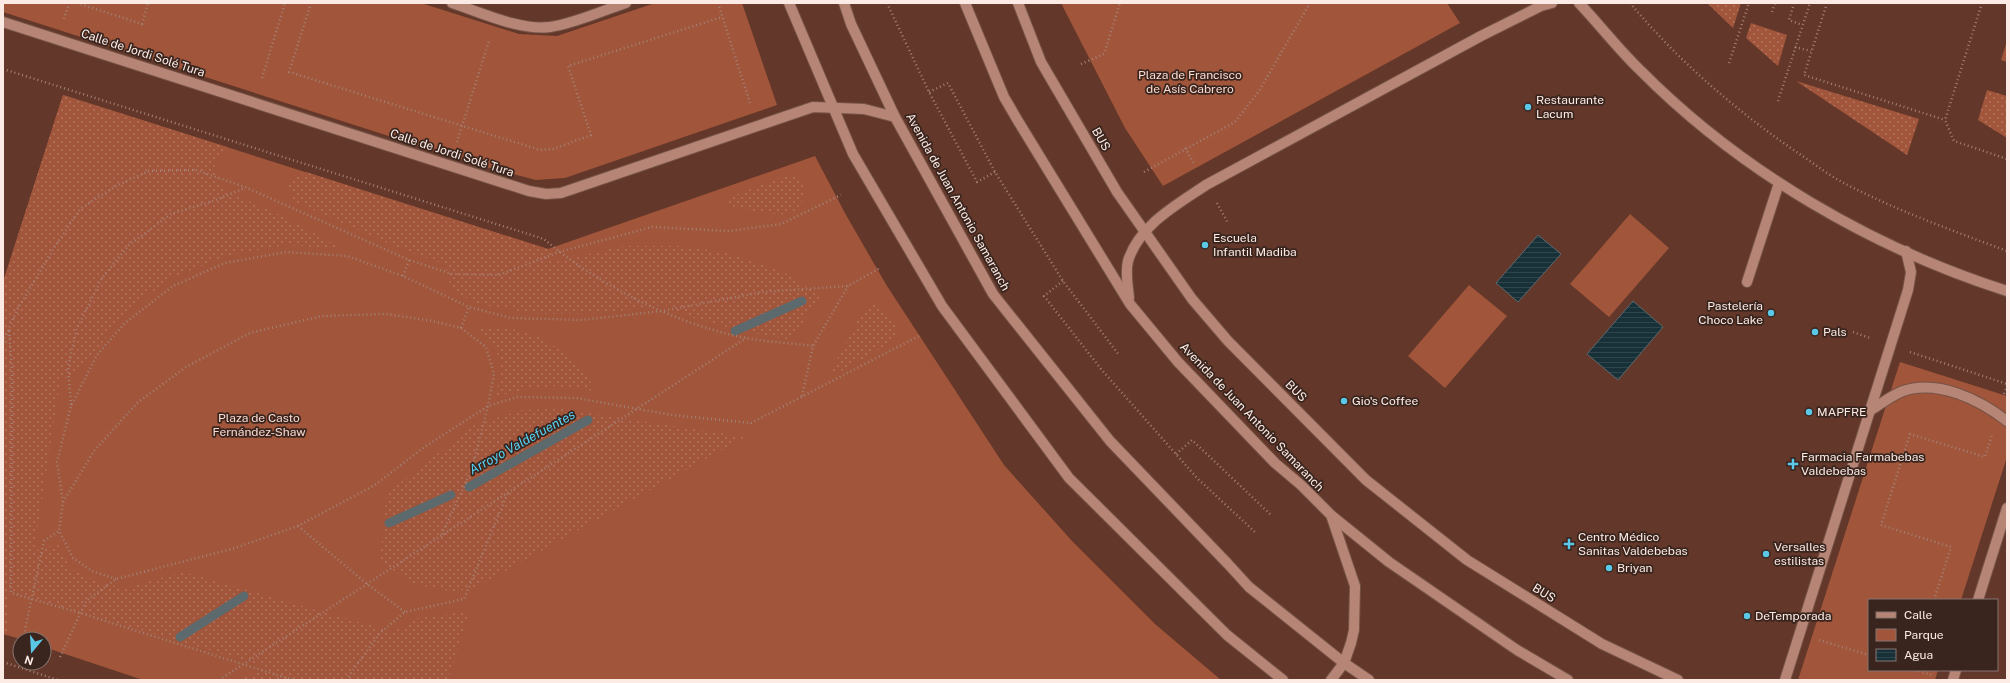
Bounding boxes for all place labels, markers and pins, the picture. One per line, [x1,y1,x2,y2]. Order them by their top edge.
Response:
place label: Restaurante Lacum [1536,93,1604,121]
marker: Restaurante Lacum [1523,102,1533,112]
place label: Escuela Infantil Madiba [1213,231,1297,259]
marker: Escuela Infantil Madiba [1200,240,1210,250]
place label: Pastelería Choco Lake [1698,299,1763,327]
marker: Pastelería Choco Lake [1766,308,1776,318]
place label: Pals [1823,325,1847,339]
marker: Pals [1810,327,1820,337]
place label: Gio's Coffee [1352,394,1418,408]
marker: Gio's Coffee [1339,396,1349,406]
place label: MAPFRE [1817,405,1866,419]
marker: MAPFRE [1804,407,1814,417]
place label: Farmacia Farmabebas Valdebebas [1801,450,1924,478]
marker: Farmacia Farmabebas Valdebebas [1788,459,1798,469]
place label: Centro Médico Sanitas Valdebebas [1578,530,1688,558]
marker: Centro Médico Sanitas Valdebebas [1563,538,1575,550]
place label: Versalles estilistas [1774,540,1825,568]
marker: Versalles estilistas [1761,549,1771,559]
place label: Briyan [1617,561,1653,575]
marker: Briyan [1604,563,1614,573]
place label: DeTemporada [1755,609,1831,623]
marker: DeTemporada [1742,611,1752,621]

